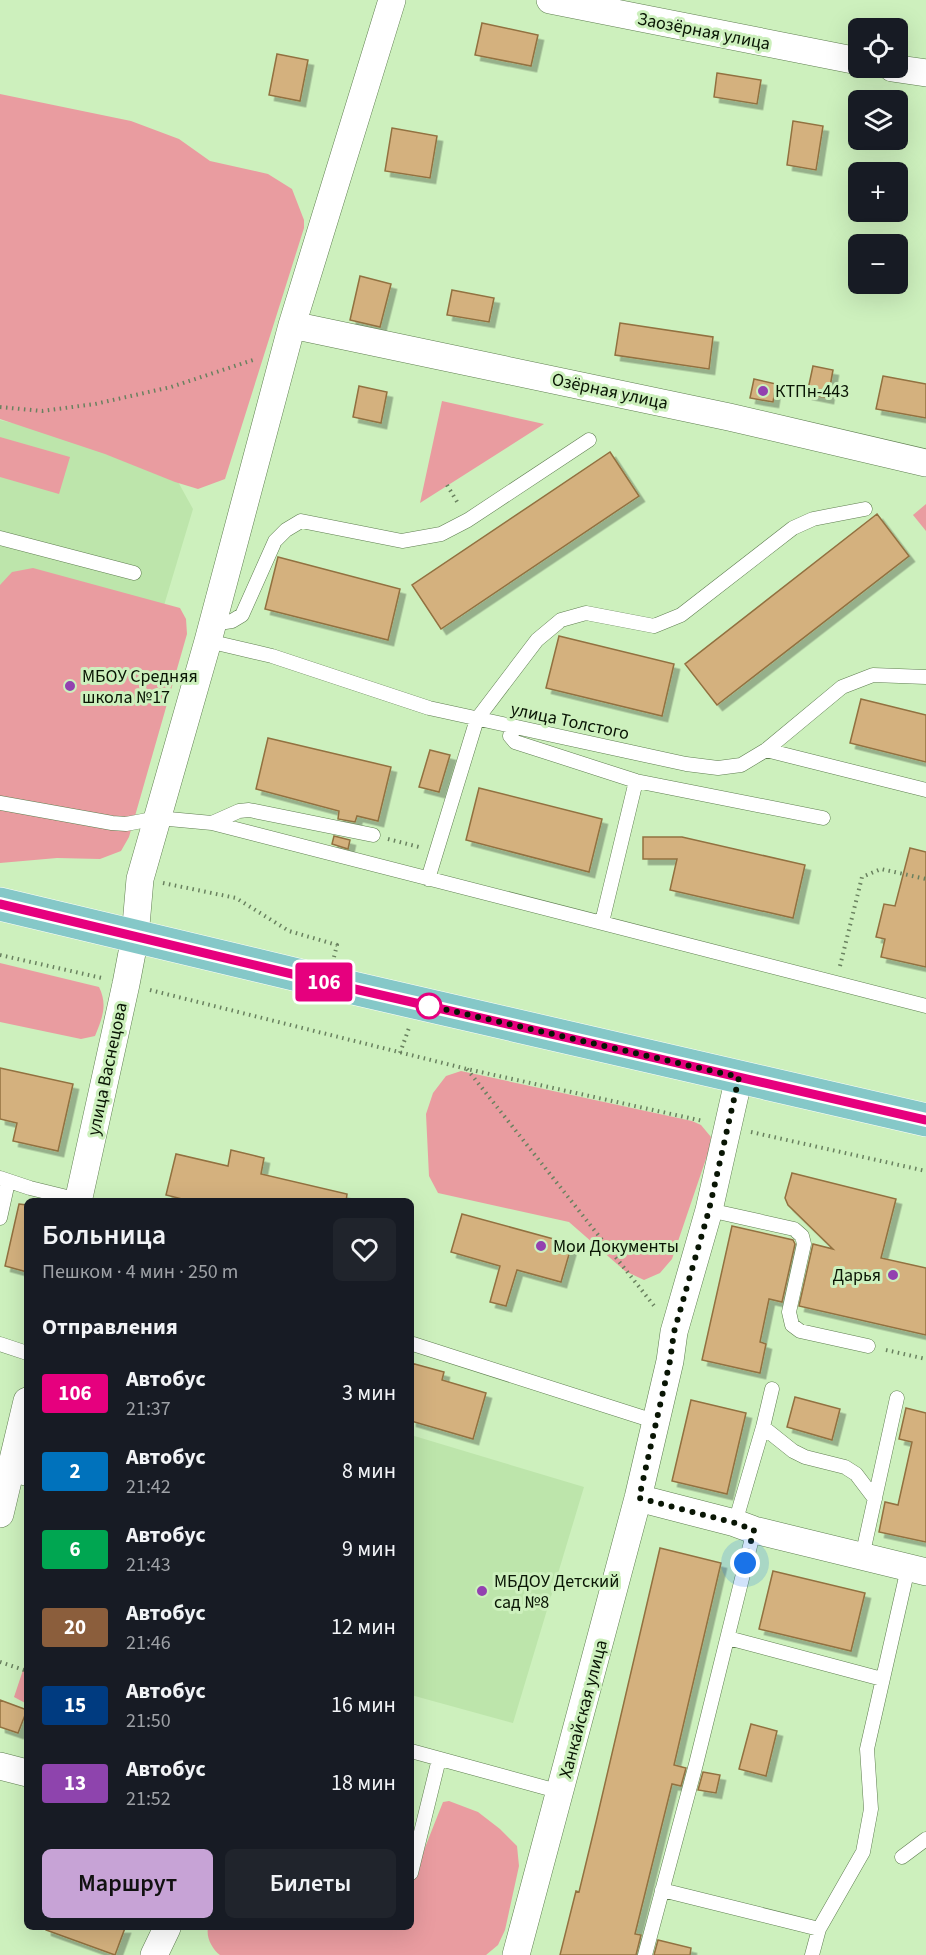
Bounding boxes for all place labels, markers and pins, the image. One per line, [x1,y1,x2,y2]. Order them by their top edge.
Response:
place label: КТПн-443 [775,379,849,404]
marker: КТПн-443 [756,384,770,398]
place label: МБОУ Средняя школа №17 [82,664,198,710]
marker: МБОУ Средняя школа №17 [63,679,77,693]
unlabelled marker [416,993,442,1019]
place label: Мои Документы [553,1234,679,1259]
marker: Мои Документы [534,1239,548,1253]
place label: Дарья [832,1263,881,1288]
marker: Дарья [886,1268,900,1282]
place label: МБДОУ Детский сад №8 [494,1569,619,1615]
marker: МБДОУ Детский сад №8 [475,1584,489,1598]

